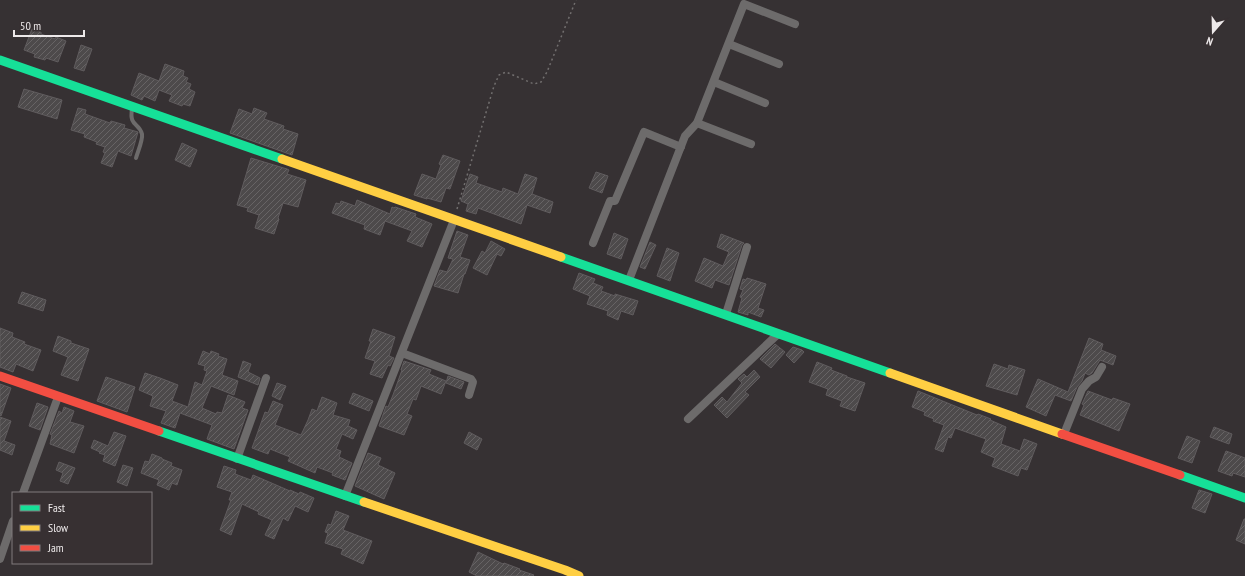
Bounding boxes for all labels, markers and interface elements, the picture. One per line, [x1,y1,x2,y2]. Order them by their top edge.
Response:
scale bar [14,12,84,38]
north arrow [1193,12,1233,52]
text: 50 m [20,18,41,33]
text: N [1204,34,1215,49]
legend [12,492,152,564]
text: Fast [48,500,66,515]
text: Slow [48,520,69,535]
text: Jam [47,540,64,555]

